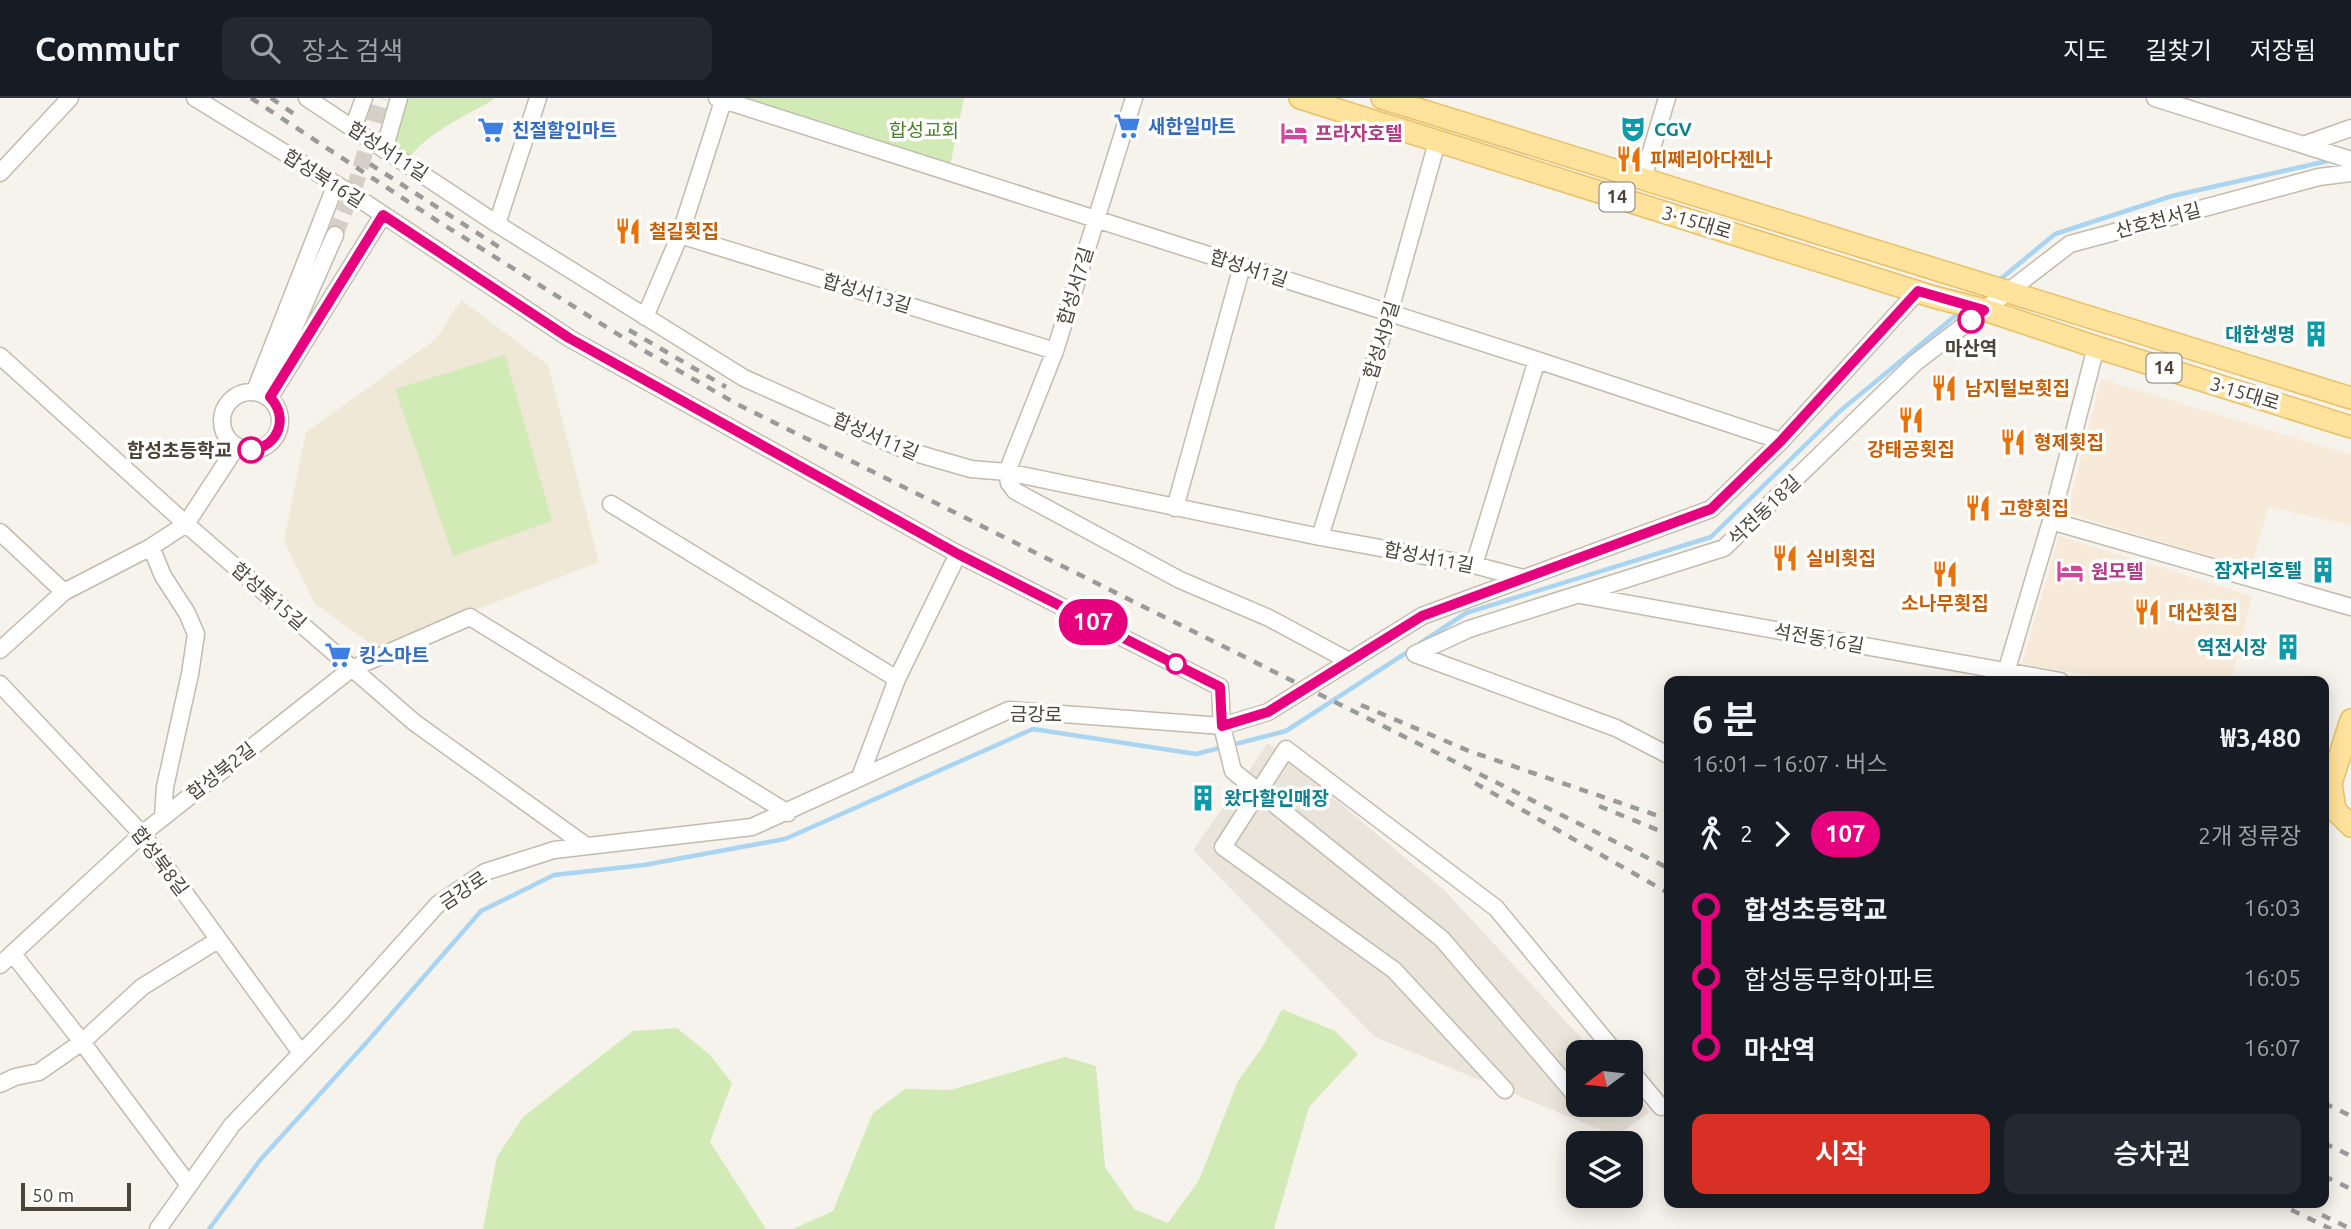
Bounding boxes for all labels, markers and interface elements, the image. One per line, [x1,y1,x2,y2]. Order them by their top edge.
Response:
search box [222,17,712,80]
icon: search [246,29,284,67]
text: Commutr [35,30,180,67]
text: 장소 검색 [302,36,403,65]
text: 지도 [2063,37,2108,64]
text: 길찾기 [2146,37,2212,64]
text: 저장됨 [2250,37,2316,64]
supermarket icon: 새한일마트 [1112,111,1142,141]
theatre icon: CGV [1618,114,1648,144]
supermarket icon: 친절할인마트 [476,115,506,145]
place label: 새한일마트 [1148,115,1235,137]
street label: 합성서11길 [344,117,432,185]
hotel icon: 프라자호텔 [1279,118,1309,148]
place label: CGV [1654,118,1693,140]
place label: 친절할인마트 [512,119,617,141]
park label: 합성교회 [889,119,959,141]
place label: 프라자호텔 [1315,122,1402,144]
street label: 합성북16길 [279,144,369,212]
restaurant icon: 피쩨리아다젠나 [1614,144,1644,174]
place label: 피쩨리아다젠나 [1650,148,1773,170]
road number: 14 [1600,182,1634,212]
street label: 산호천서길 [2113,198,2203,242]
street label: 3·15대로 [1659,201,1735,243]
restaurant icon: 철길횟집 [613,216,643,246]
place label: 철길횟집 [649,220,719,242]
street label: 합성서7길 [1053,244,1097,328]
street label: 합성서1길 [1207,245,1291,291]
street label: 합성서13길 [820,269,914,317]
street label: 합성서9길 [1359,298,1403,382]
marker: 마산역 [1958,307,1984,333]
building icon: 대한생명 [2301,319,2331,349]
place label: 대한생명 [2225,323,2295,345]
place label: 마산역 [1945,337,1997,359]
road number: 14 [2146,354,2182,382]
street label: 3·15대로 [2207,372,2283,414]
restaurant icon: 남지털보횟집 [1929,373,1959,403]
place label: 남지털보횟집 [1965,377,2070,399]
restaurant icon: 강태공횟집 [1896,405,1926,435]
street label: 합성서11길 [830,408,922,464]
restaurant icon: 형제횟집 [1998,427,2028,457]
place label: 형제횟집 [2034,431,2104,453]
marker: 합성초등학교 [238,437,264,463]
place label: 강태공횟집 [1867,438,1955,460]
place label: 합성초등학교 [127,439,232,461]
street label: 석전동18길 [1723,470,1805,550]
restaurant icon: 고향횟집 [1963,493,1993,523]
place label: 고향횟집 [1999,497,2069,519]
street label: 합성서11길 [1382,537,1476,577]
restaurant icon: 실비횟집 [1770,543,1800,573]
place label: 실비횟집 [1806,547,1876,569]
building icon: 잠자리호텔 [2308,555,2338,585]
hotel icon: 원모텔 [2055,556,2085,586]
street label: 합성북15길 [227,558,311,634]
restaurant icon: 소나무횟집 [1930,559,1960,589]
place label: 잠자리호텔 [2215,559,2302,581]
place label: 원모텔 [2091,560,2143,582]
place label: 소나무횟집 [1901,592,1989,614]
restaurant icon: 대산횟집 [2132,597,2162,627]
line badge: 107 [1053,599,1133,645]
place label: 대산횟집 [2168,601,2238,623]
text: 107 [1073,608,1113,635]
street label: 석전동16길 [1772,619,1866,657]
building icon: 역전시장 [2273,632,2303,662]
place label: 역전시장 [2197,636,2267,658]
supermarket icon: 킹스마트 [323,640,353,670]
place label: 킹스마트 [359,644,429,666]
unlabelled marker [1166,654,1186,674]
text: 6 분 [1692,698,1757,740]
street label: 금강로 [1010,703,1062,725]
text: ₩3,480 [2221,723,2301,752]
street label: 합성북2길 [182,738,260,804]
text: 16:01 – 16:07 · 버스 [1692,751,1888,776]
building icon: 왔다할인매장 [1188,783,1218,813]
place label: 왔다할인매장 [1224,787,1329,809]
icon: walk [1692,815,1730,853]
icon: forward [1763,815,1801,853]
text: 107 [1825,820,1866,847]
text: 2 [1740,821,1753,846]
street label: 합성북8길 [127,822,193,900]
text: 2개 정류장 [2198,823,2301,848]
street label: 금강로 [435,866,491,914]
text: 합성초등학교 [1744,895,1888,924]
text: 16:03 [2243,895,2301,920]
text: 합성동무학아파트 [1744,965,1935,994]
text: 16:05 [2243,965,2301,990]
text: 마산역 [1744,1035,1816,1064]
text: 16:07 [2243,1035,2301,1060]
north arrow [1566,1040,1643,1116]
map controls [1566,1040,1643,1208]
button: 시작 [1692,1114,1990,1194]
button: 승차권 [2004,1114,2301,1194]
button: layers [1566,1131,1643,1208]
scale bar [21,1180,131,1212]
text: 50 m [32,1184,74,1206]

